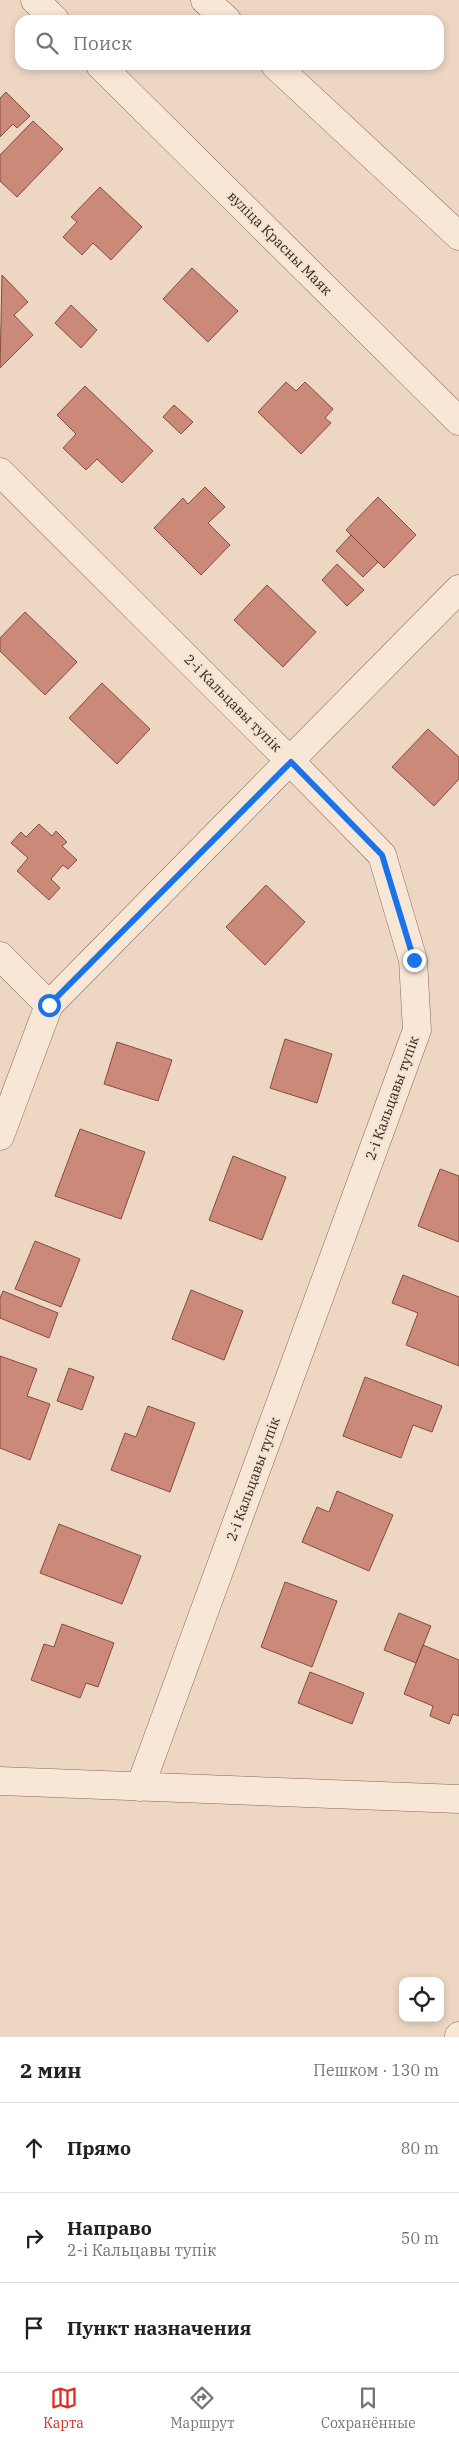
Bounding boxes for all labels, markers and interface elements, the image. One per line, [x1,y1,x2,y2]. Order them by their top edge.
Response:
search box [15,15,444,70]
icon: search [33,29,61,57]
text: Поиск [73,31,132,55]
street label: вуліца Красны Маяк [224,187,336,299]
street label: 2-і Кальцавы тупік [180,650,286,756]
route end [403,949,426,972]
route start [38,994,61,1017]
street label: 2-і Кальцавы тупік [361,1034,423,1162]
street label: 2-і Кальцавы тупік [222,1415,284,1543]
map controls [399,1977,444,2022]
button: locate [399,1977,444,2022]
text: 2 мин [20,2056,82,2084]
text: Пешком · 130 m [313,2060,439,2080]
icon: ahead [20,2134,48,2162]
text: Прямо [67,2136,131,2160]
text: 80 m [401,2138,439,2158]
text: Направо [67,2216,152,2240]
icon: right [20,2224,48,2252]
text: 50 m [401,2228,439,2248]
text: 2-і Кальцавы тупік [67,2240,216,2260]
icon: arrive [20,2314,48,2342]
text: Пункт назначения [67,2316,251,2340]
tab: Карта [43,2384,84,2432]
tab: Маршрут [170,2384,234,2432]
tab: Сохранённые [321,2384,416,2432]

